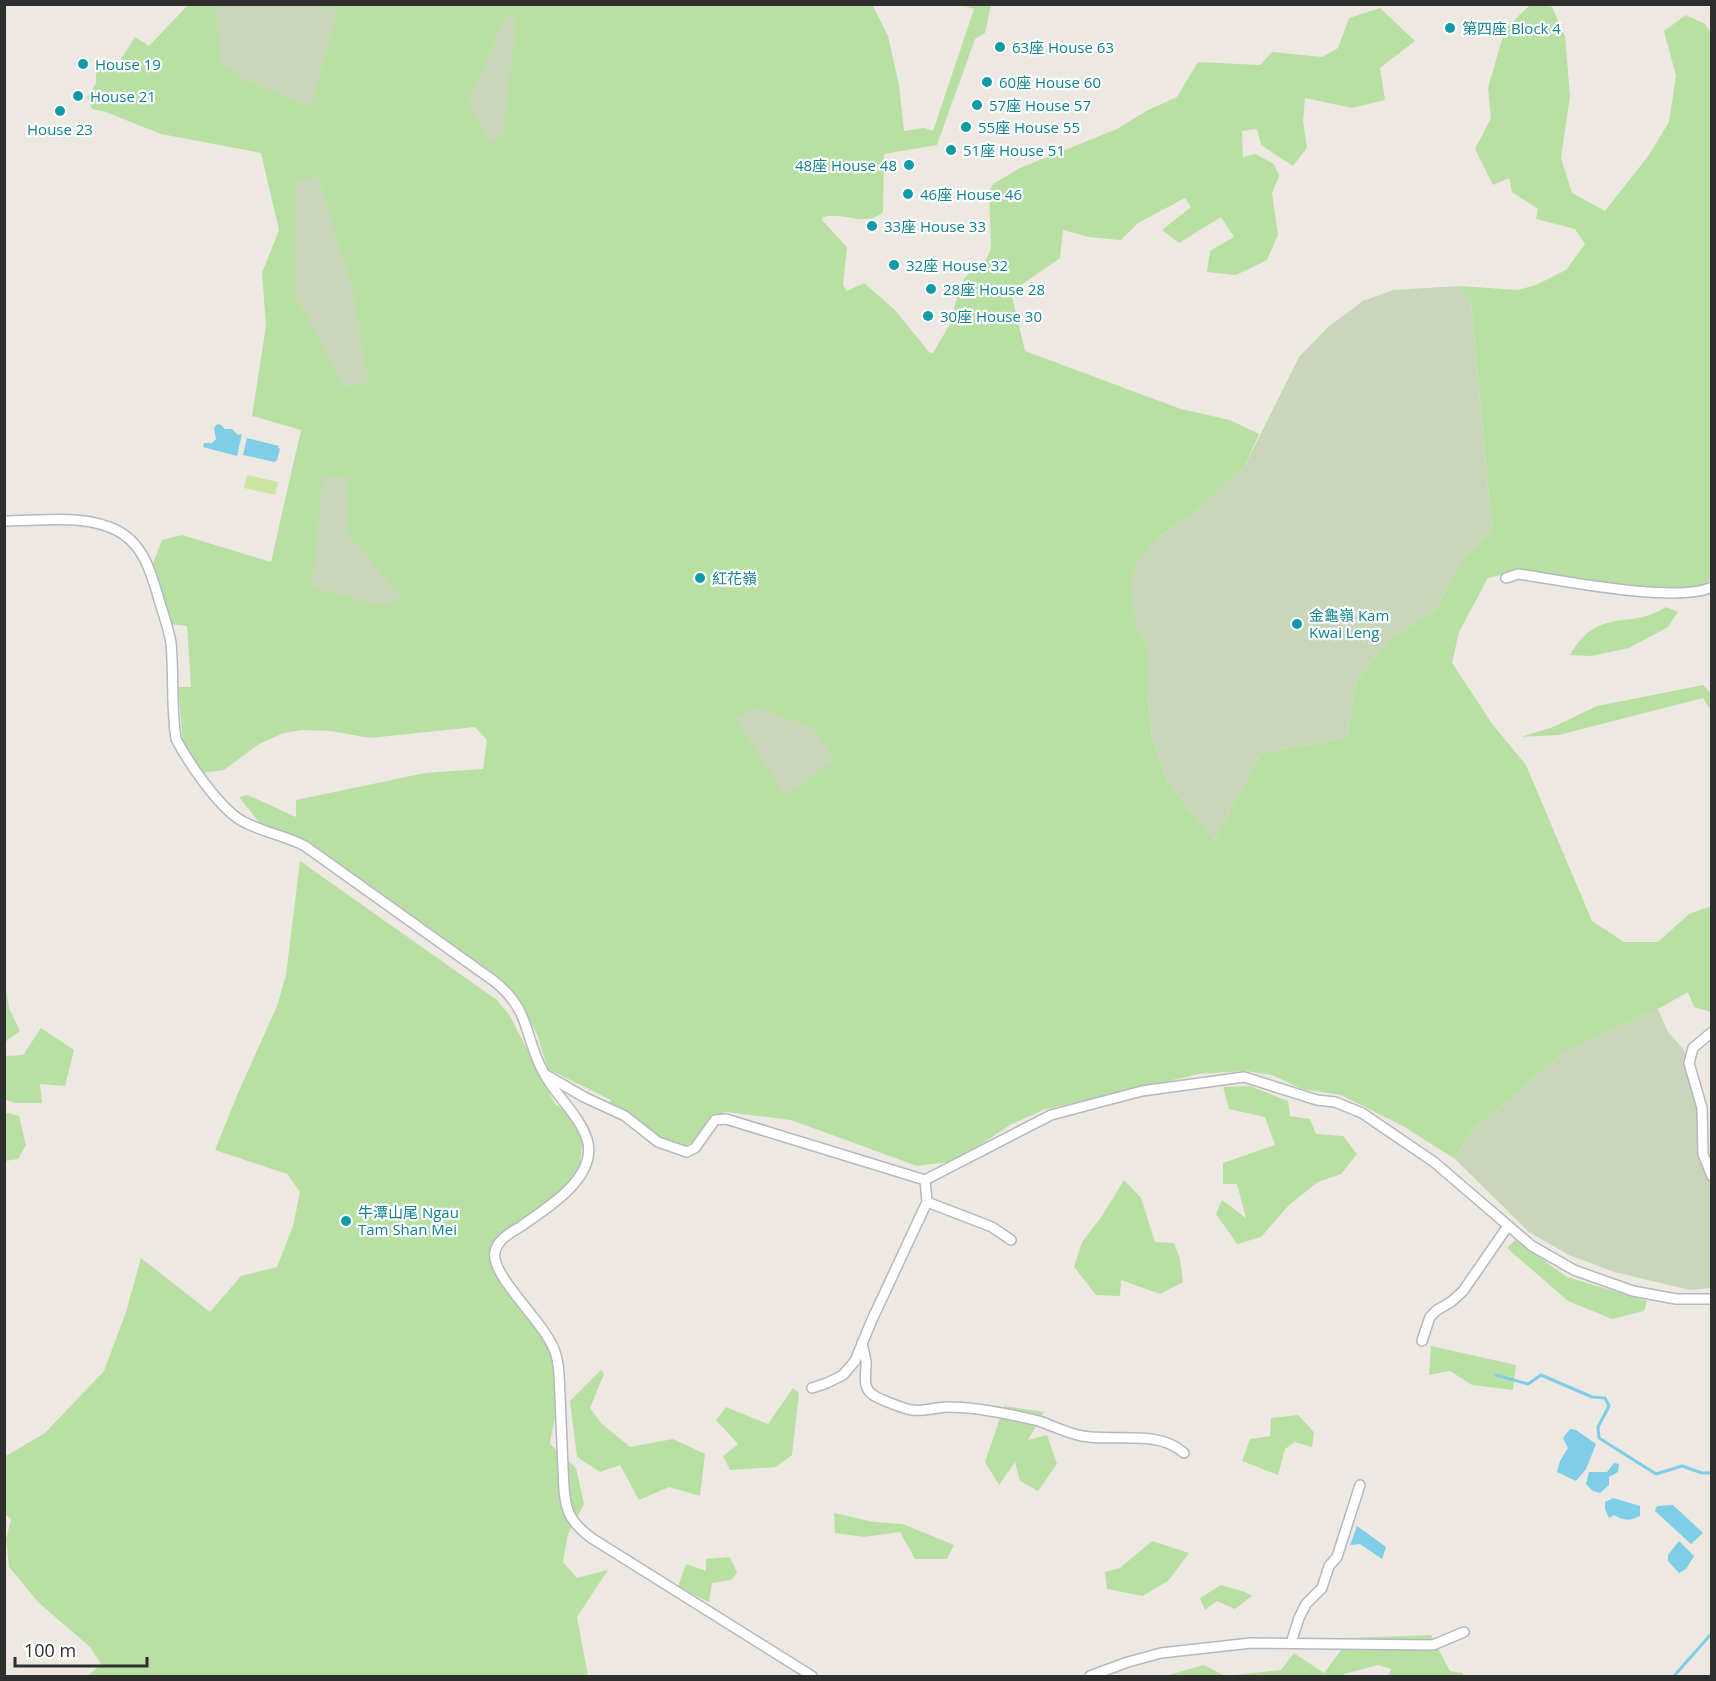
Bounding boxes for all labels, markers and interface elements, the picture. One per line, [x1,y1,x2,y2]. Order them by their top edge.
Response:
place label: 第四座 Block 4 [1462,18,1561,38]
marker: 第四座 Block 4 [1443,21,1457,35]
place label: 63座 House 63 [1012,37,1114,57]
marker: 63座 House 63 [993,40,1007,54]
place label: House 19 [95,54,161,74]
marker: House 19 [76,57,90,71]
place label: 60座 House 60 [999,72,1101,92]
marker: 60座 House 60 [980,75,994,89]
place label: House 21 [90,86,156,106]
marker: House 21 [71,89,85,103]
place label: 57座 House 57 [989,95,1091,115]
marker: 57座 House 57 [970,98,984,112]
marker: House 23 [53,104,67,118]
place label: 55座 House 55 [978,117,1080,137]
place label: House 23 [27,119,93,139]
marker: 55座 House 55 [959,120,973,134]
place label: 51座 House 51 [963,140,1065,160]
marker: 51座 House 51 [944,143,958,157]
place label: 48座 House 48 [795,155,897,175]
marker: 48座 House 48 [902,158,916,172]
place label: 46座 House 46 [920,184,1022,204]
marker: 46座 House 46 [901,187,915,201]
place label: 33座 House 33 [884,216,986,236]
marker: 33座 House 33 [865,219,879,233]
place label: 32座 House 32 [906,255,1008,275]
marker: 32座 House 32 [887,258,901,272]
place label: 28座 House 28 [943,279,1045,299]
marker: 28座 House 28 [924,282,938,296]
place label: 30座 House 30 [940,306,1042,326]
marker: 30座 House 30 [921,309,935,323]
place label: 紅花嶺 [712,568,757,588]
marker: 紅花嶺 [693,571,707,585]
place label: 金龜嶺 Kam Kwai Leng [1309,605,1389,642]
marker: 金龜嶺 Kam Kwai Leng [1290,617,1304,631]
place label: 牛潭山尾 Ngau Tam Shan Mei [358,1202,459,1239]
marker: 牛潭山尾 Ngau Tam Shan Mei [339,1214,353,1228]
scale bar [15,1630,147,1668]
text: 100 m [24,1638,76,1662]

